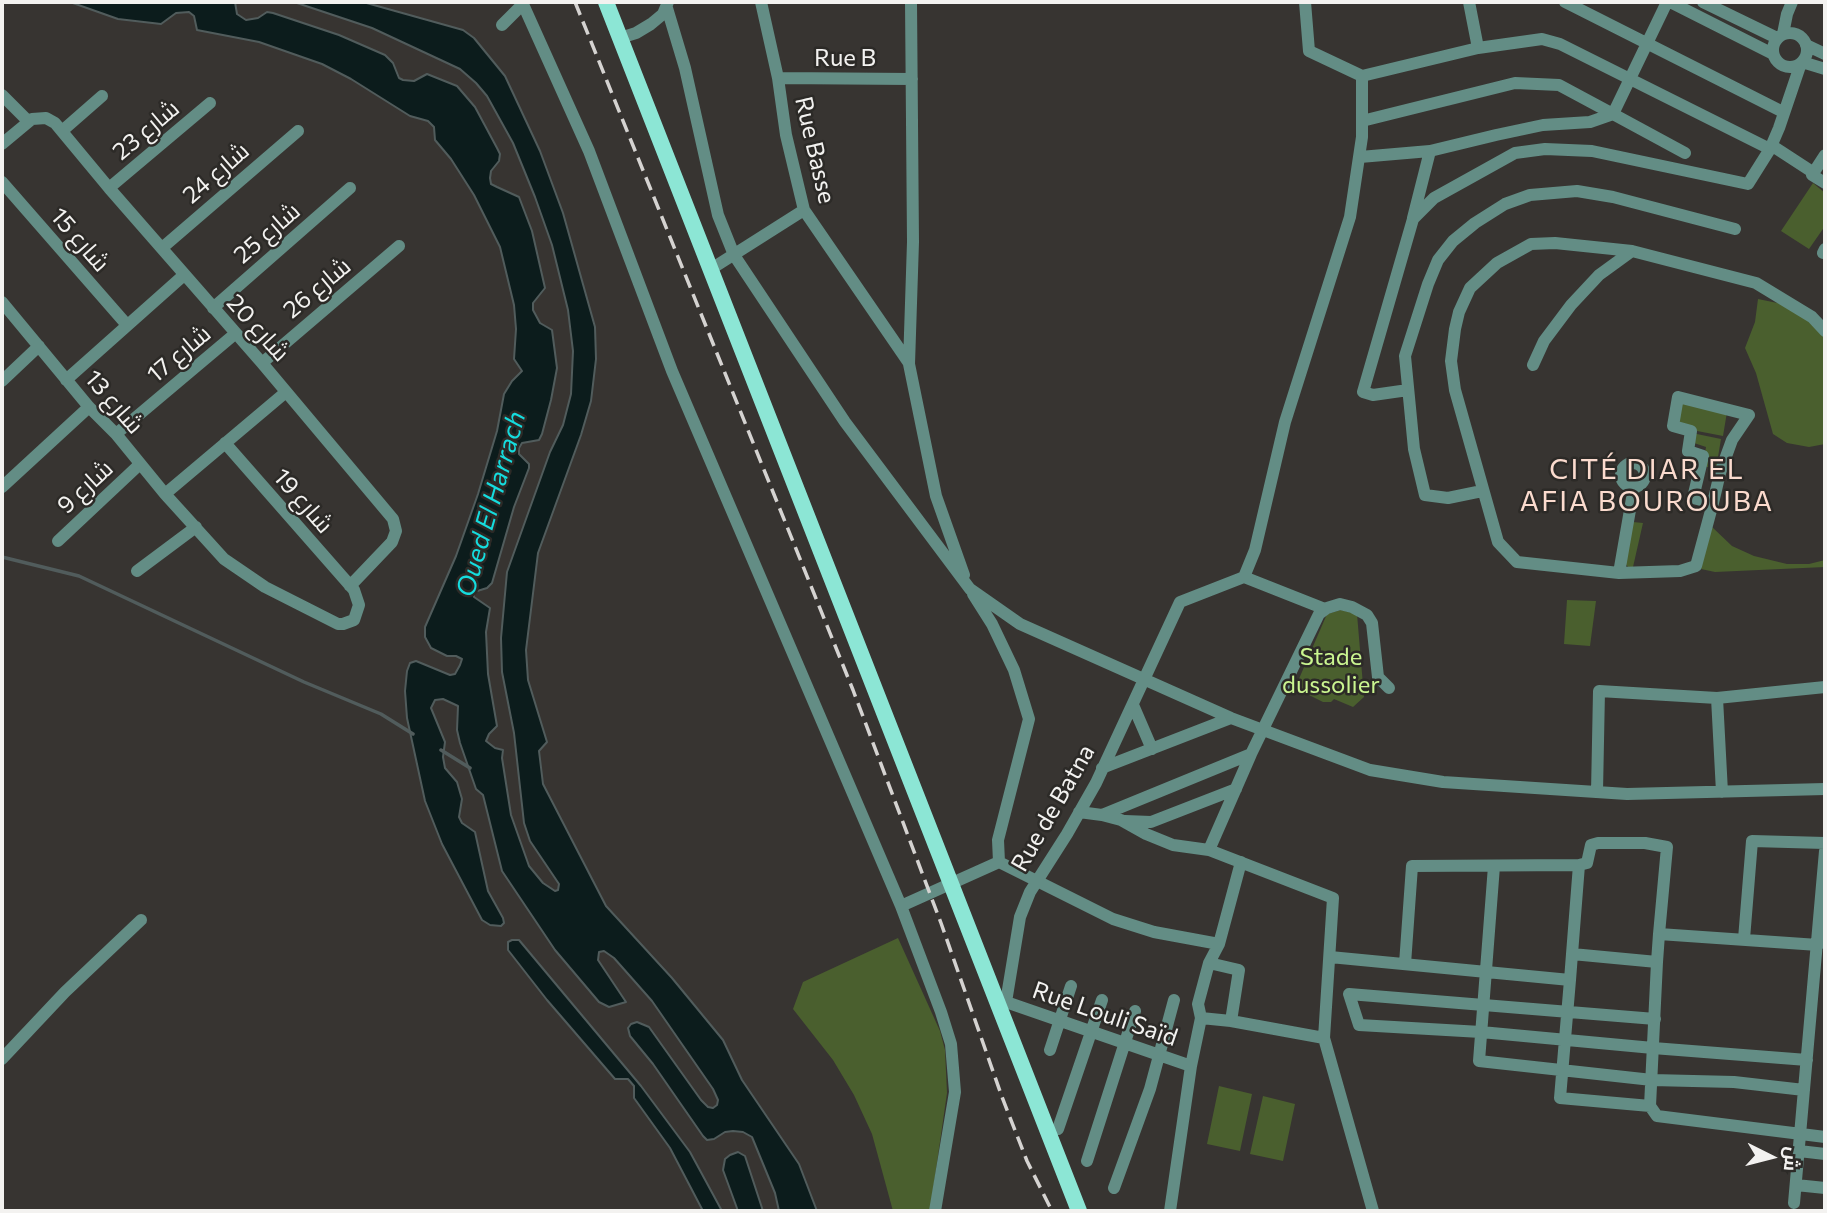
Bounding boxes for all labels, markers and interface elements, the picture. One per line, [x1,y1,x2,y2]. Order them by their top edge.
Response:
street label: Rue B [814,44,876,72]
street label: شارع 23 [107,94,185,166]
street label: Rue Basse [789,94,841,206]
street label: شارع 24 [177,136,255,210]
street label: شارع 25 [228,196,306,270]
street label: شارع 15 [44,202,116,278]
street label: شارع 26 [278,252,356,324]
street label: شارع 20 [221,289,295,367]
street label: شارع 17 [141,319,217,389]
street label: شارع 13 [79,364,149,440]
water label: Oued El Harrach [450,408,532,600]
district label: CITÉ DIAR EL AFIA BOUROUBA [1521,453,1773,519]
street label: شارع 9 [51,454,119,520]
street label: شارع 19 [267,463,339,539]
park label: Stade dussolier [1282,643,1380,699]
street label: Rue de Batna [1005,739,1101,877]
street label: Rue Louli Saïd [1029,976,1181,1052]
north arrow [1736,1122,1806,1192]
text: ش [1780,1146,1805,1173]

